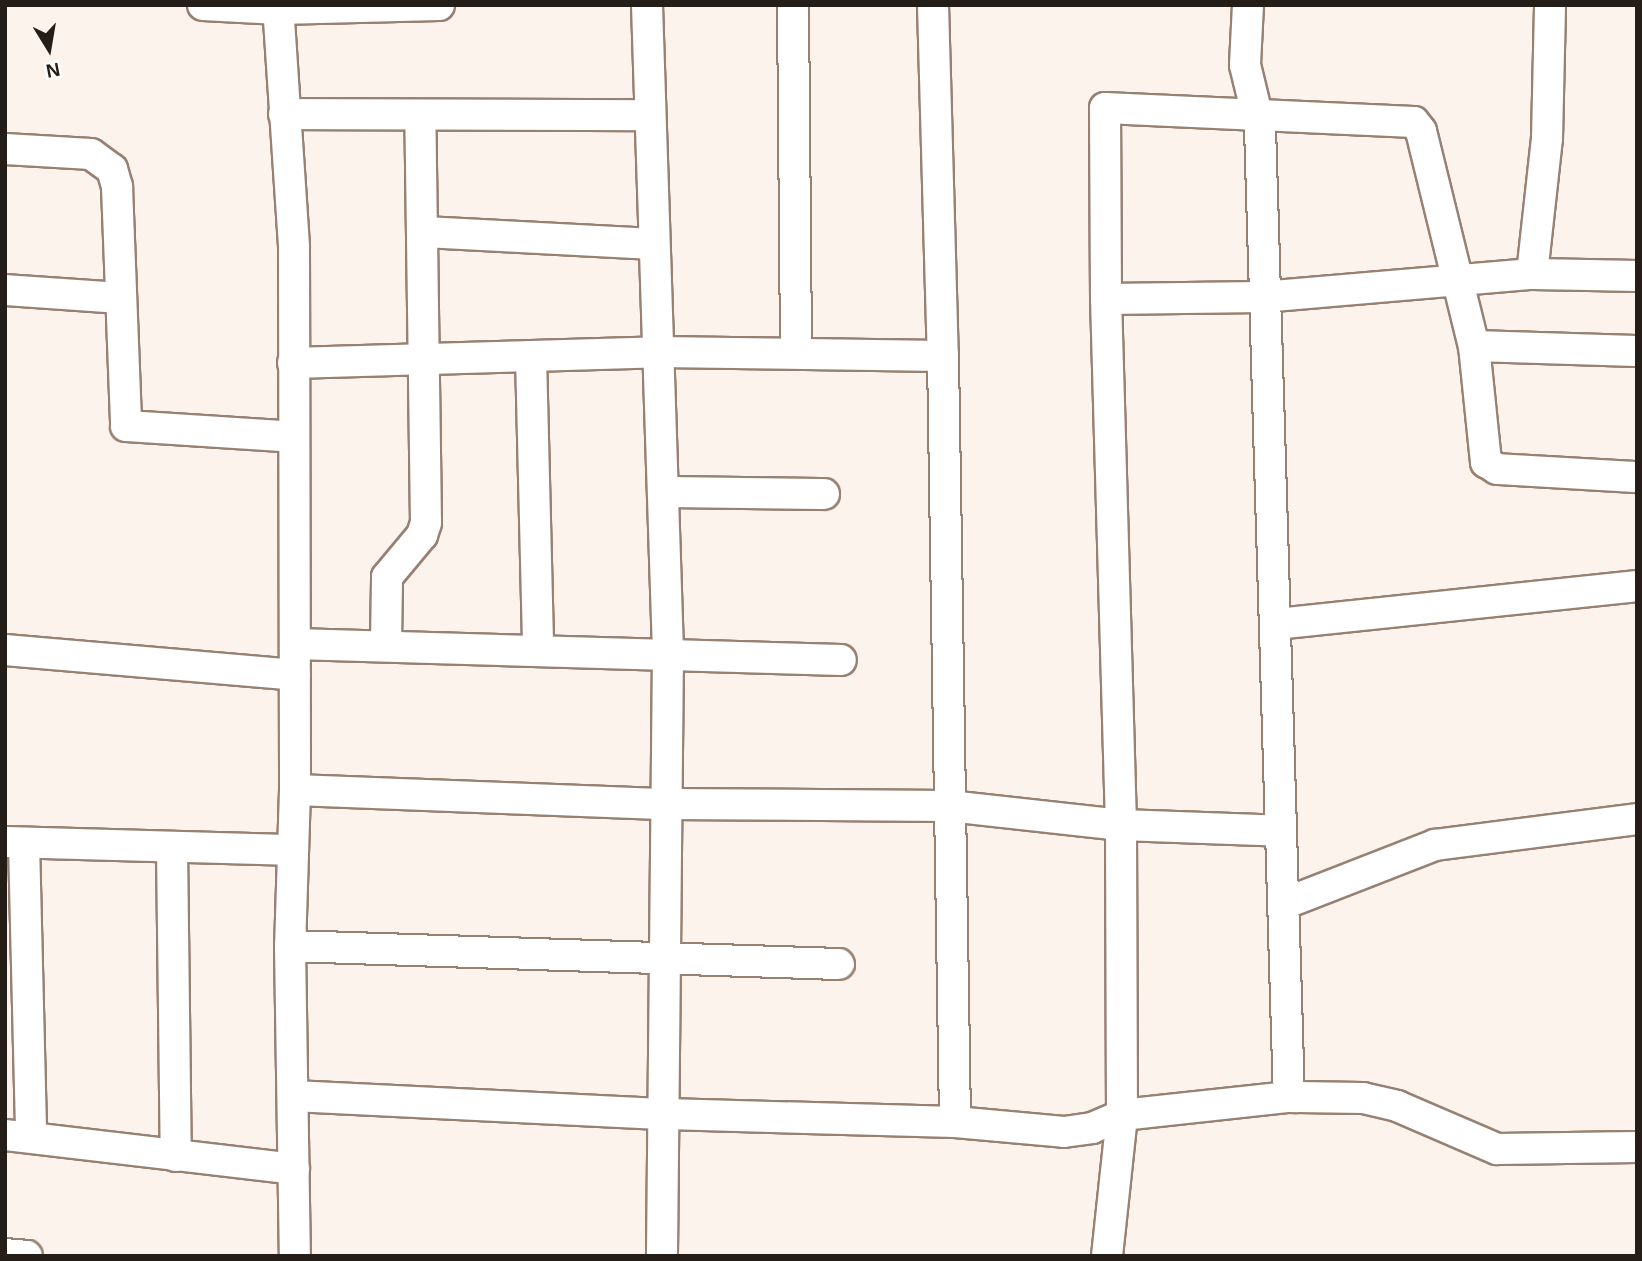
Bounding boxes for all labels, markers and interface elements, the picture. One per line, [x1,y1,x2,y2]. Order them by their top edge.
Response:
north arrow [14,14,84,84]
text: N [44,58,62,82]

